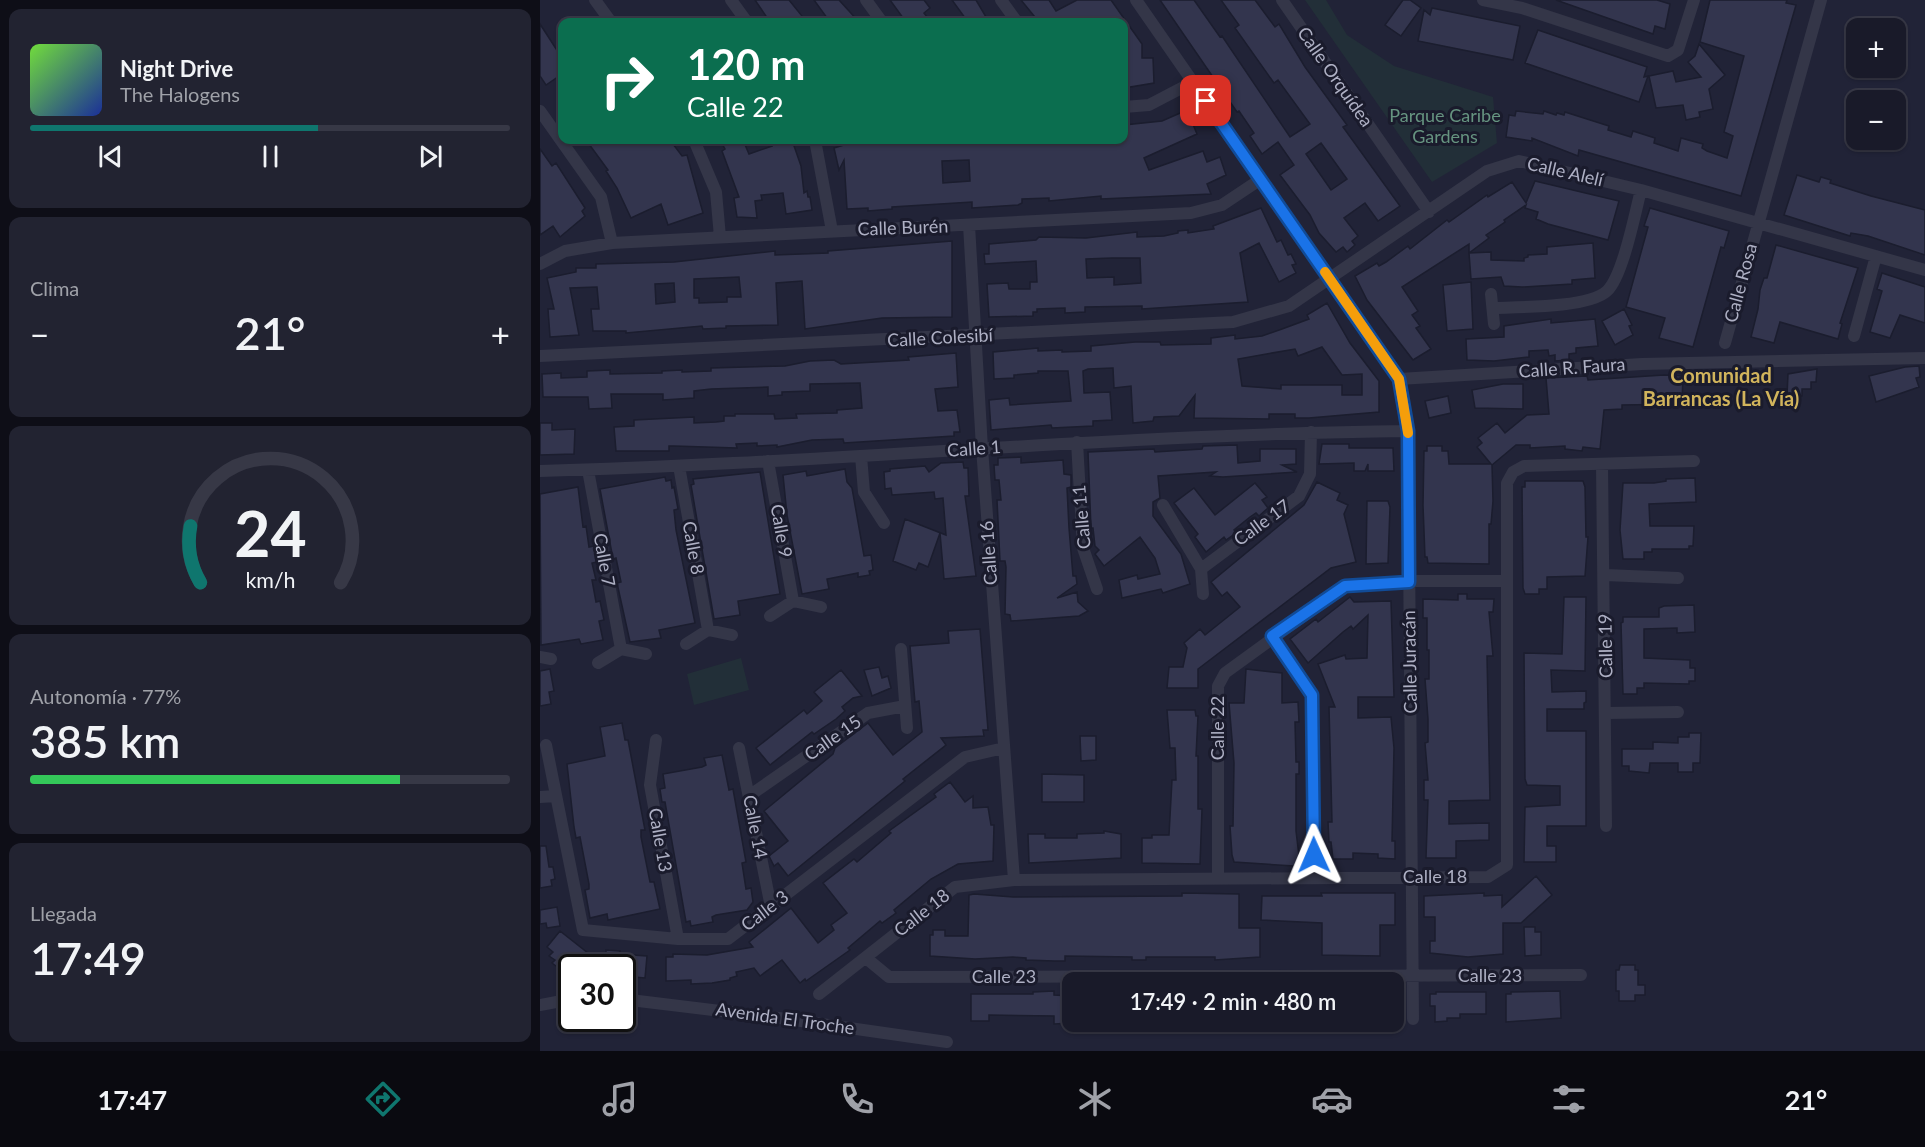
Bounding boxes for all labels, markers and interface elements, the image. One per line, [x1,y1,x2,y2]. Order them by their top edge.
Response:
map controls [1846,18,1906,150]
button: + [1846,18,1906,78]
street label: Calle Orquídea [1293,22,1378,131]
text: 120 m [687,39,805,89]
icon: right [588,42,666,120]
text: Night Drive [120,55,233,82]
pin [1180,75,1231,126]
text: The Halogens [120,82,240,106]
icon: arrive [1189,84,1222,117]
text: Calle 22 [687,90,784,123]
button: − [1846,90,1906,150]
park label: Parque Caribe Gardens [1389,104,1501,147]
icon: previous [94,140,127,173]
icon: pause [254,140,287,173]
icon: next [414,140,447,173]
street label: Calle Alelí [1525,152,1606,191]
street label: Calle Burén [857,214,949,240]
street label: Calle Rosa [1719,241,1761,325]
text: Clima [30,276,79,300]
text: 21° [235,306,305,360]
text: − [30,314,49,354]
text: + [491,314,510,354]
street label: Calle Colesibí [886,323,994,351]
street label: Calle R. Faura [1518,352,1626,382]
district label: Comunidad Barrancas (La Vía) [1643,363,1799,410]
street label: Calle 1 [946,435,1002,461]
street label: Calle 11 [1067,484,1095,550]
street label: Calle 17 [1229,494,1294,550]
text: 24 [234,495,306,570]
street label: Calle 9 [766,502,798,559]
street label: Calle 8 [678,519,710,576]
street label: Calle 16 [975,520,1001,586]
street label: Calle 7 [589,531,621,588]
text: km/h [245,567,295,593]
street label: Calle Juracán [1397,610,1421,714]
street label: Calle 19 [1593,614,1617,678]
text: Autonomía · 77% [30,684,181,708]
street label: Calle 22 [1206,696,1228,760]
street label: Calle 15 [800,710,865,765]
text: 385 km [30,714,180,768]
street label: Calle 14 [739,793,773,861]
street label: Calle 13 [645,806,677,873]
position arrow [1282,823,1346,887]
street label: Calle 18 [1403,865,1467,887]
street label: Calle 18 [889,884,954,941]
street label: Calle 3 [736,885,793,935]
text: Llegada [30,901,97,925]
text: 17:49 [30,931,146,985]
speed limit sign: 30 [558,954,636,1032]
street label: Calle 23 [1458,964,1522,986]
street label: Calle 23 [972,965,1036,987]
text: 17:49 · 2 min · 480 m [1130,988,1336,1015]
street label: Avenida El Troche [714,997,856,1039]
icon: directions [362,1078,404,1120]
icon: music [599,1078,641,1120]
icon: phone [836,1078,878,1120]
icon: climate [1074,1078,1116,1120]
icon: car [1311,1078,1353,1120]
icon: filters [1548,1078,1590,1120]
text: 17:47 [98,1083,167,1116]
text: 21° [1785,1083,1827,1116]

